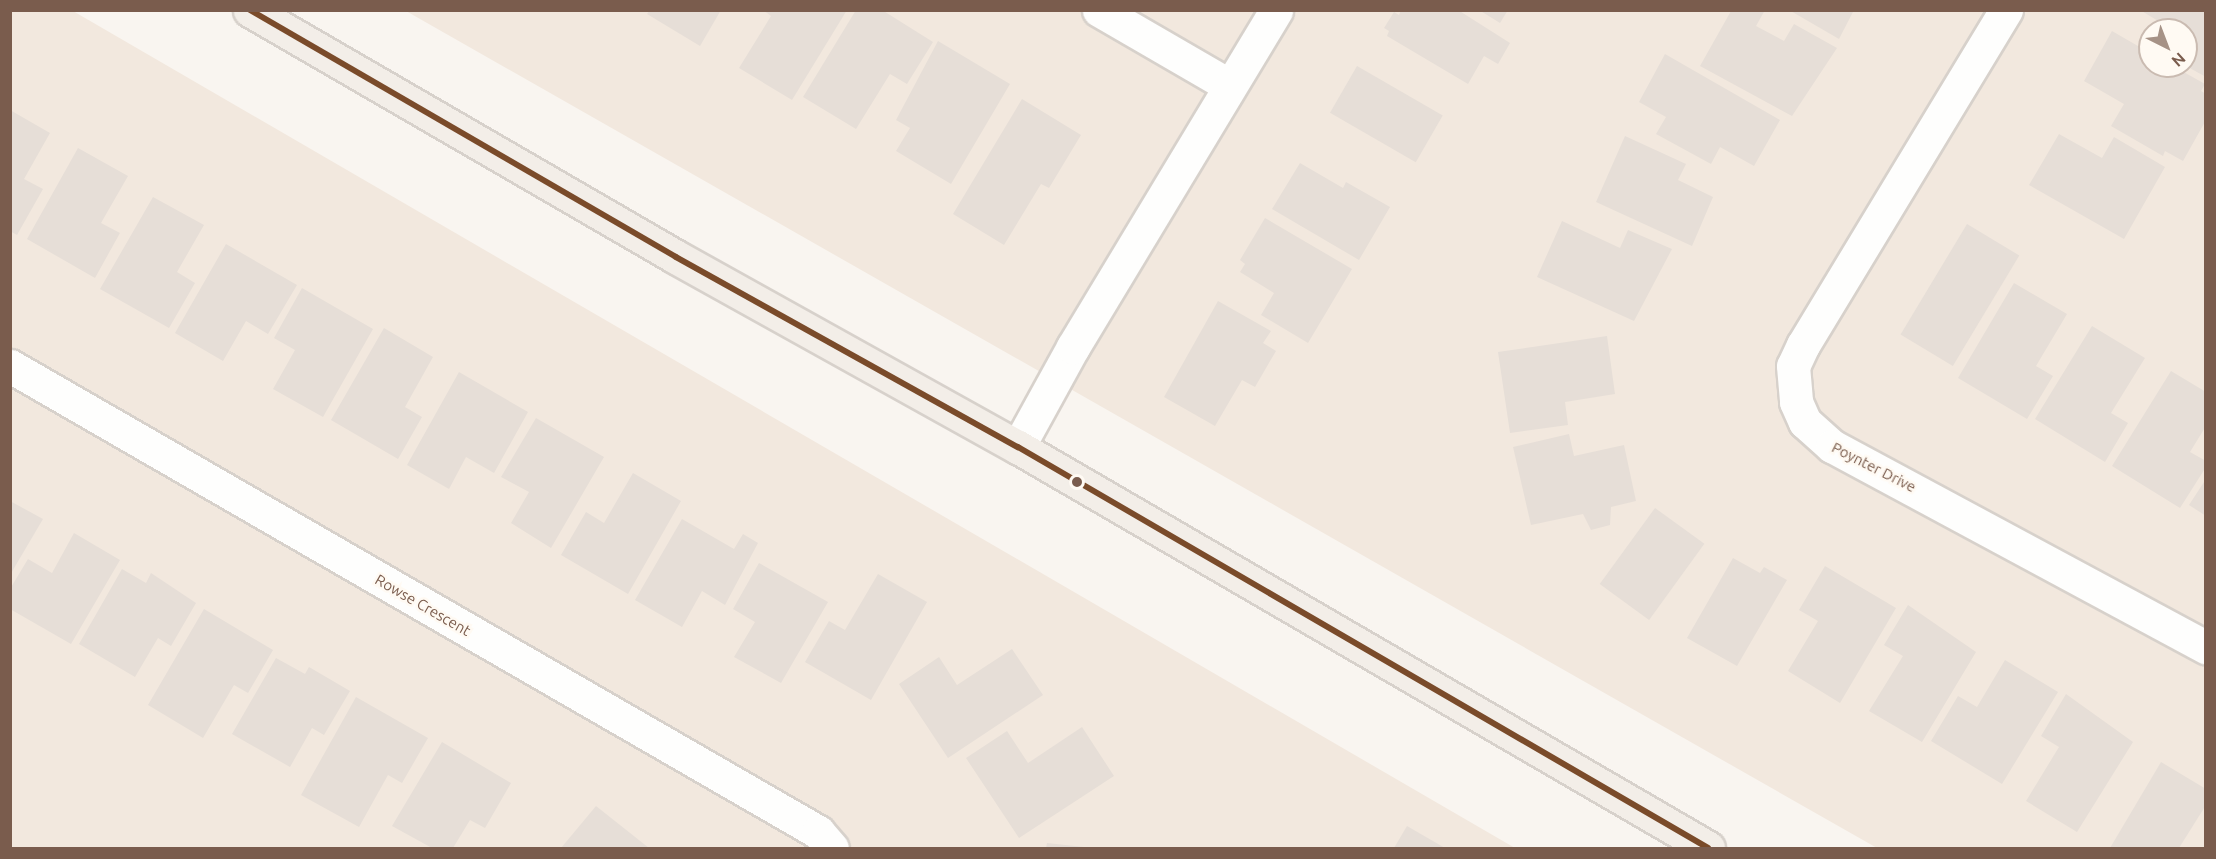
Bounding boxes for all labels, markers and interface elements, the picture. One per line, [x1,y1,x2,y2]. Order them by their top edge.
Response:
north arrow [2138,18,2198,78]
text: N [2168,49,2189,71]
street label: Poynter Drive [1829,438,1919,496]
unlabelled marker [1071,476,1083,488]
street label: Rowse Crescent [372,570,474,640]

